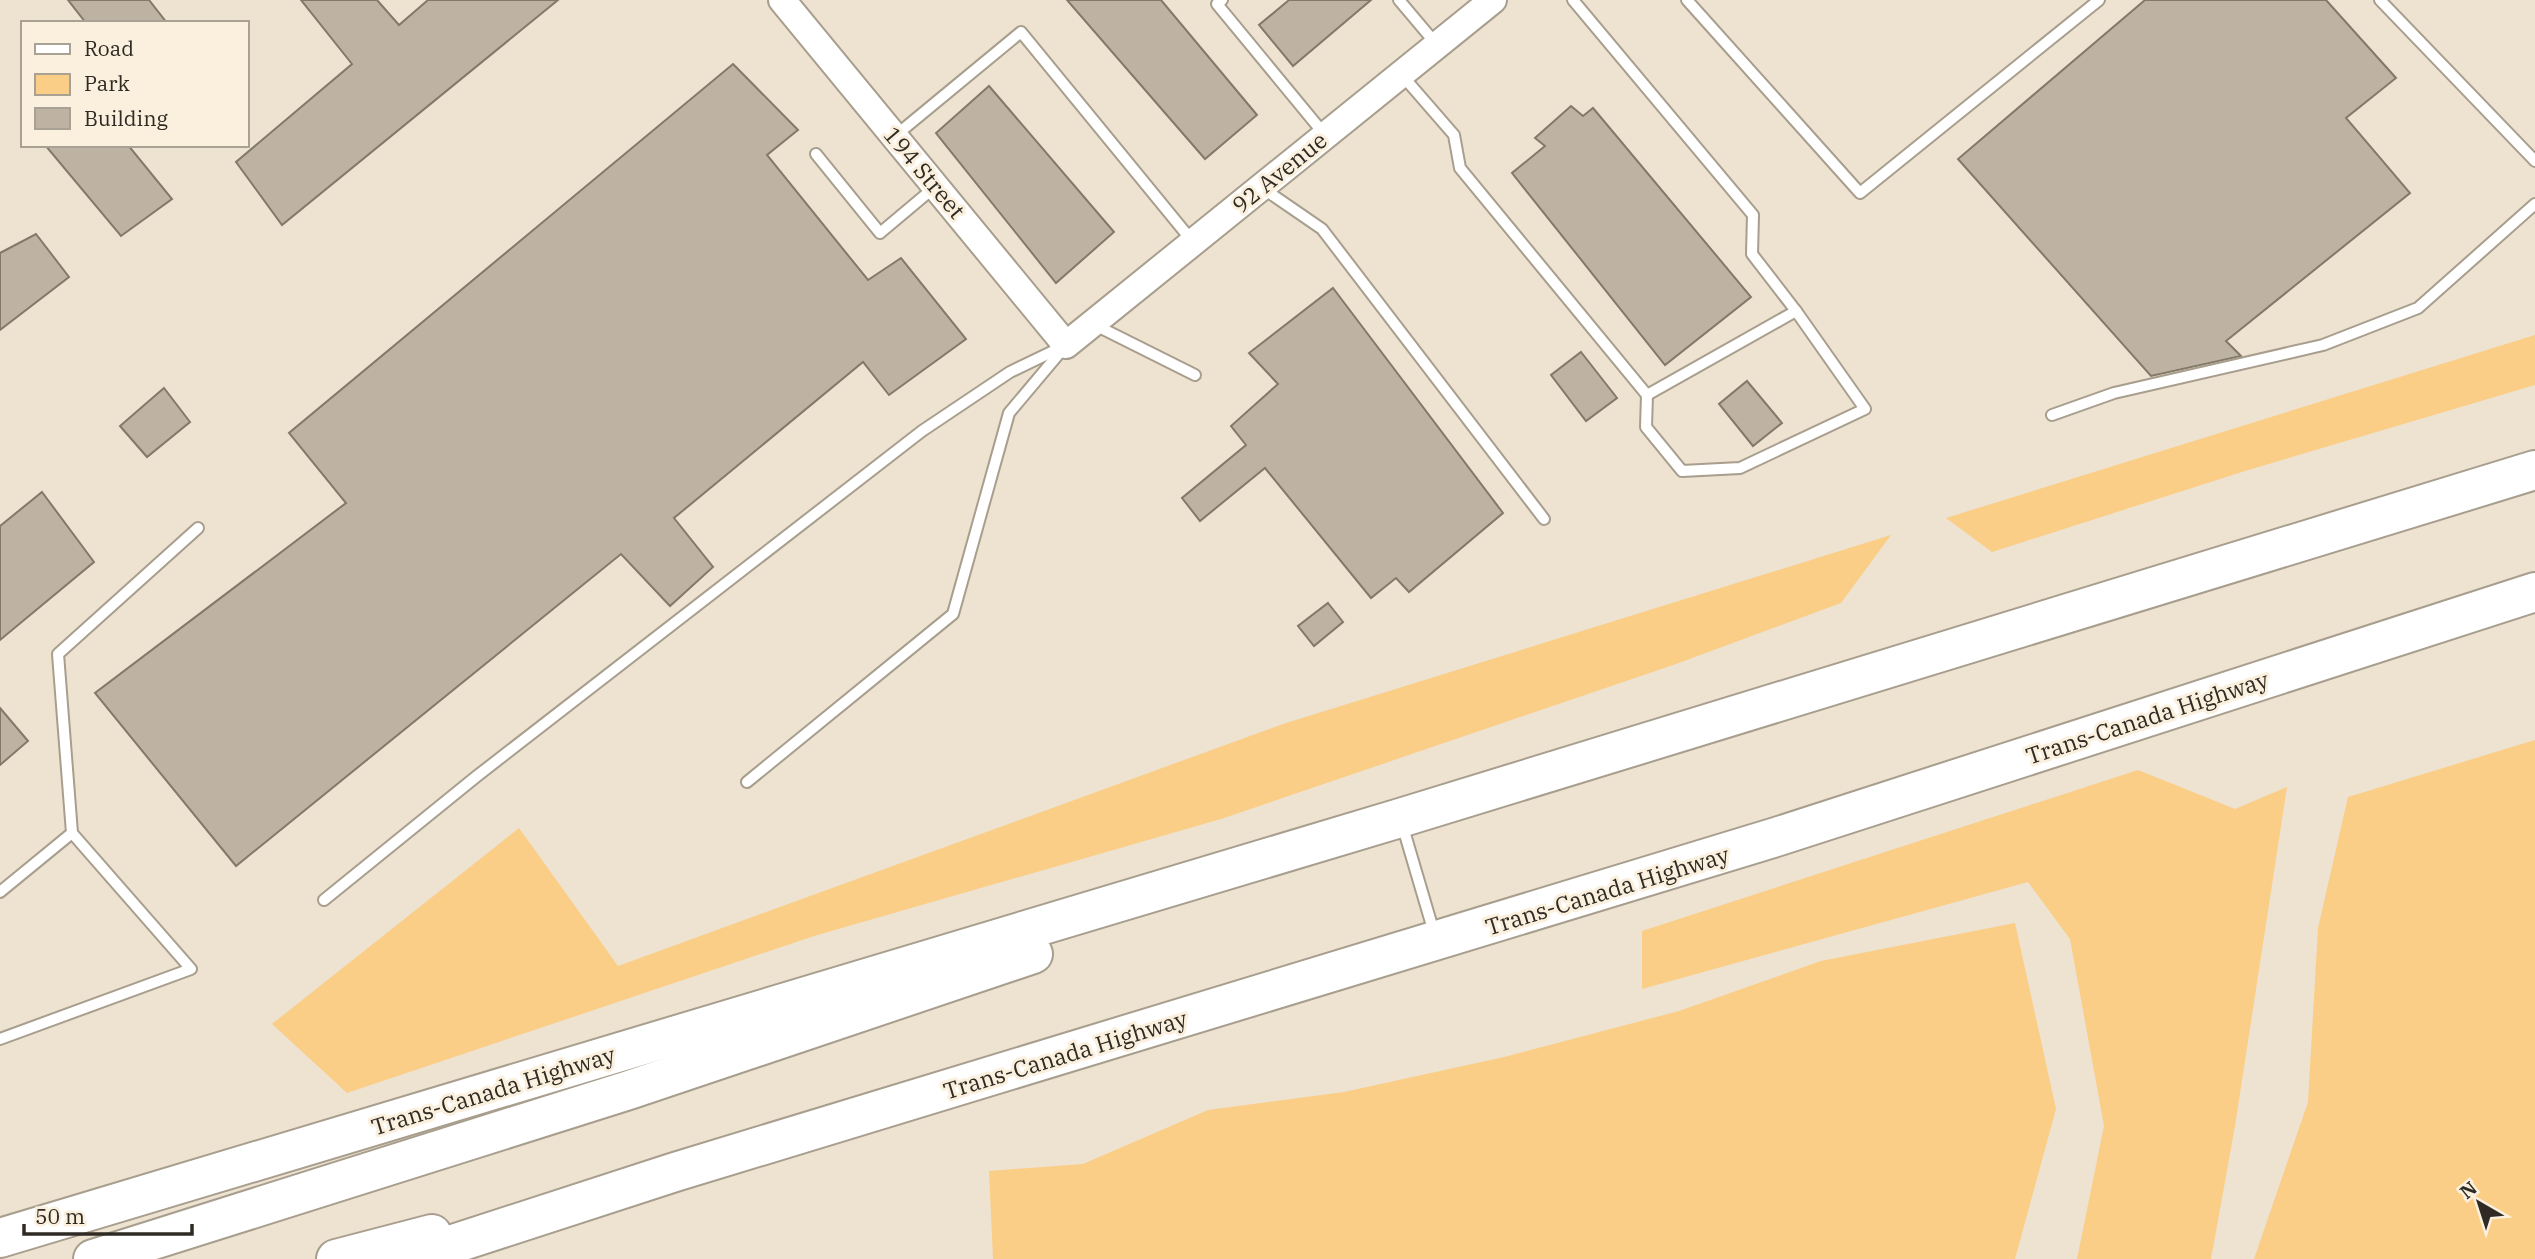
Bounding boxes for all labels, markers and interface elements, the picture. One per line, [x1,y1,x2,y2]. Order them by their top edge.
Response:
legend [21,21,248,147]
text: Road [84,34,134,62]
text: Park [84,69,131,97]
text: Building [84,104,169,132]
street label: 194 Street [878,120,972,224]
street label: 92 Avenue [1225,125,1333,219]
street label: Trans-Canada Highway [2022,663,2273,770]
street label: Trans-Canada Highway [1482,838,1733,941]
street label: Trans-Canada Highway [940,1002,1191,1105]
street label: Trans-Canada Highway [368,1038,619,1141]
north arrow [2444,1168,2514,1238]
text: N [2455,1176,2482,1204]
scale bar [24,1192,192,1236]
text: 50 m [35,1202,85,1230]

